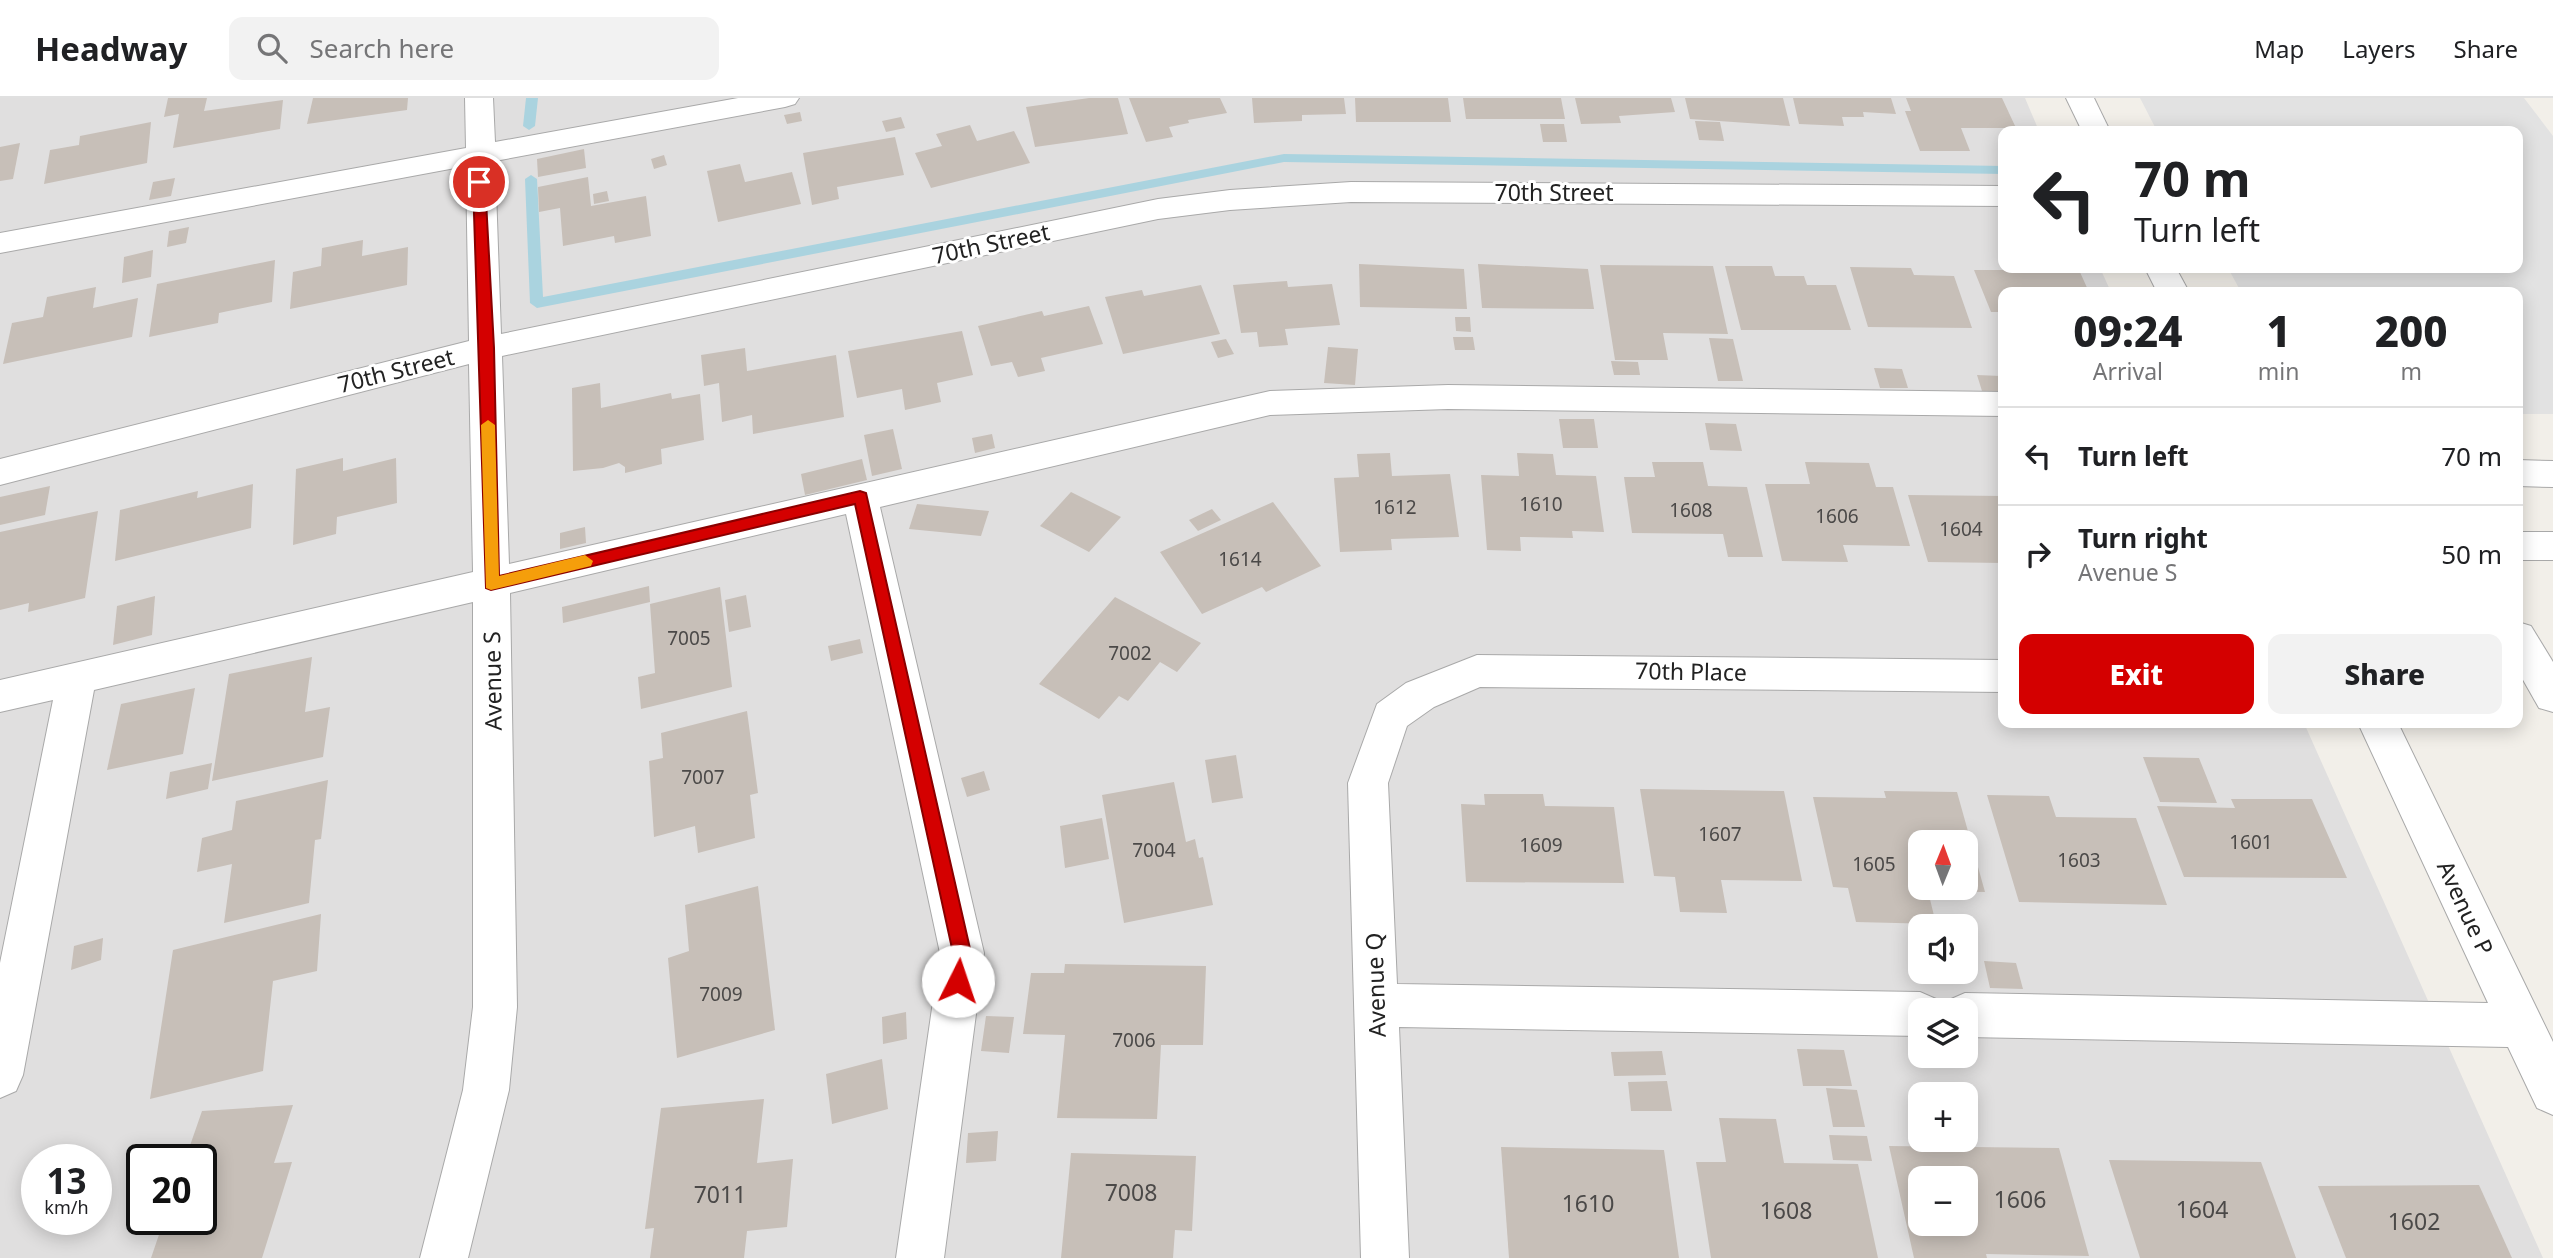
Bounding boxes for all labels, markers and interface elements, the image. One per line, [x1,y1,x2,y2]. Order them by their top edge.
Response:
search box [229,17,719,80]
text: Headway [35,26,187,71]
icon: search [253,29,291,67]
text: Search here [309,30,454,66]
text: Map [2254,32,2304,65]
text: Layers [2342,32,2416,65]
text: Share [2454,32,2518,65]
text: 70 m [2134,145,2251,211]
pin [449,152,509,212]
icon: left [2019,154,2110,245]
icon: arrive [460,163,498,201]
street label: 70th Street [1494,176,1614,208]
text: Turn left [2134,208,2260,251]
street label: 70th Street [929,215,1052,271]
text: 09:24 [2073,302,2182,359]
text: 1 [2266,302,2291,359]
text: 200 [2375,302,2448,359]
street label: 70th Street [334,340,457,400]
text: Arrival [2093,355,2163,387]
text: min [2258,355,2299,387]
text: m [2400,355,2422,387]
icon: left [2019,437,2057,475]
text: Turn left [2078,438,2189,474]
text: 70 m [2441,438,2502,474]
house number: 1610 [1519,491,1563,517]
house number: 1612 [1373,494,1417,520]
house number: 1608 [1669,497,1713,523]
house number: 1606 [1815,503,1859,529]
house number: 1604 [1939,516,1983,542]
text: Turn right [2078,520,2208,556]
icon: right [2019,535,2057,573]
text: 50 m [2441,536,2502,572]
house number: 1614 [1218,546,1262,572]
text: Avenue S [2078,556,2177,588]
house number: 7005 [667,625,711,651]
street label: Avenue S [475,631,509,731]
button: Exit [2019,634,2254,714]
button: Share [2268,634,2502,714]
house number: 7002 [1108,640,1152,666]
street label: 70th Place [1635,654,1747,688]
house number: 7007 [681,764,725,790]
house number: 1607 [1698,821,1742,847]
house number: 1601 [2229,829,2273,855]
north arrow [1908,830,1978,900]
map controls [1908,830,1978,1236]
house number: 1609 [1519,832,1563,858]
house number: 7004 [1132,837,1176,863]
house number: 1603 [2057,847,2101,873]
house number: 1605 [1852,851,1896,877]
street label: Avenue P [2430,855,2502,960]
button: sound [1908,914,1978,984]
street label: Avenue Q [1357,932,1393,1038]
position arrow [921,944,995,1018]
house number: 7009 [699,981,743,1007]
button: layers [1908,998,1978,1068]
house number: 7006 [1112,1027,1156,1053]
button: + [1908,1082,1978,1152]
speed limit sign: 20 [126,1144,217,1235]
text: 13 [46,1157,87,1204]
button: − [1908,1166,1978,1236]
house number: 7008 [1105,1176,1157,1208]
house number: 7011 [694,1178,746,1210]
house number: 1606 [1994,1183,2046,1215]
house number: 1610 [1562,1187,1614,1219]
house number: 1604 [2176,1193,2228,1225]
house number: 1608 [1760,1194,1812,1226]
text: km/h [44,1195,89,1219]
house number: 1602 [2388,1205,2440,1237]

